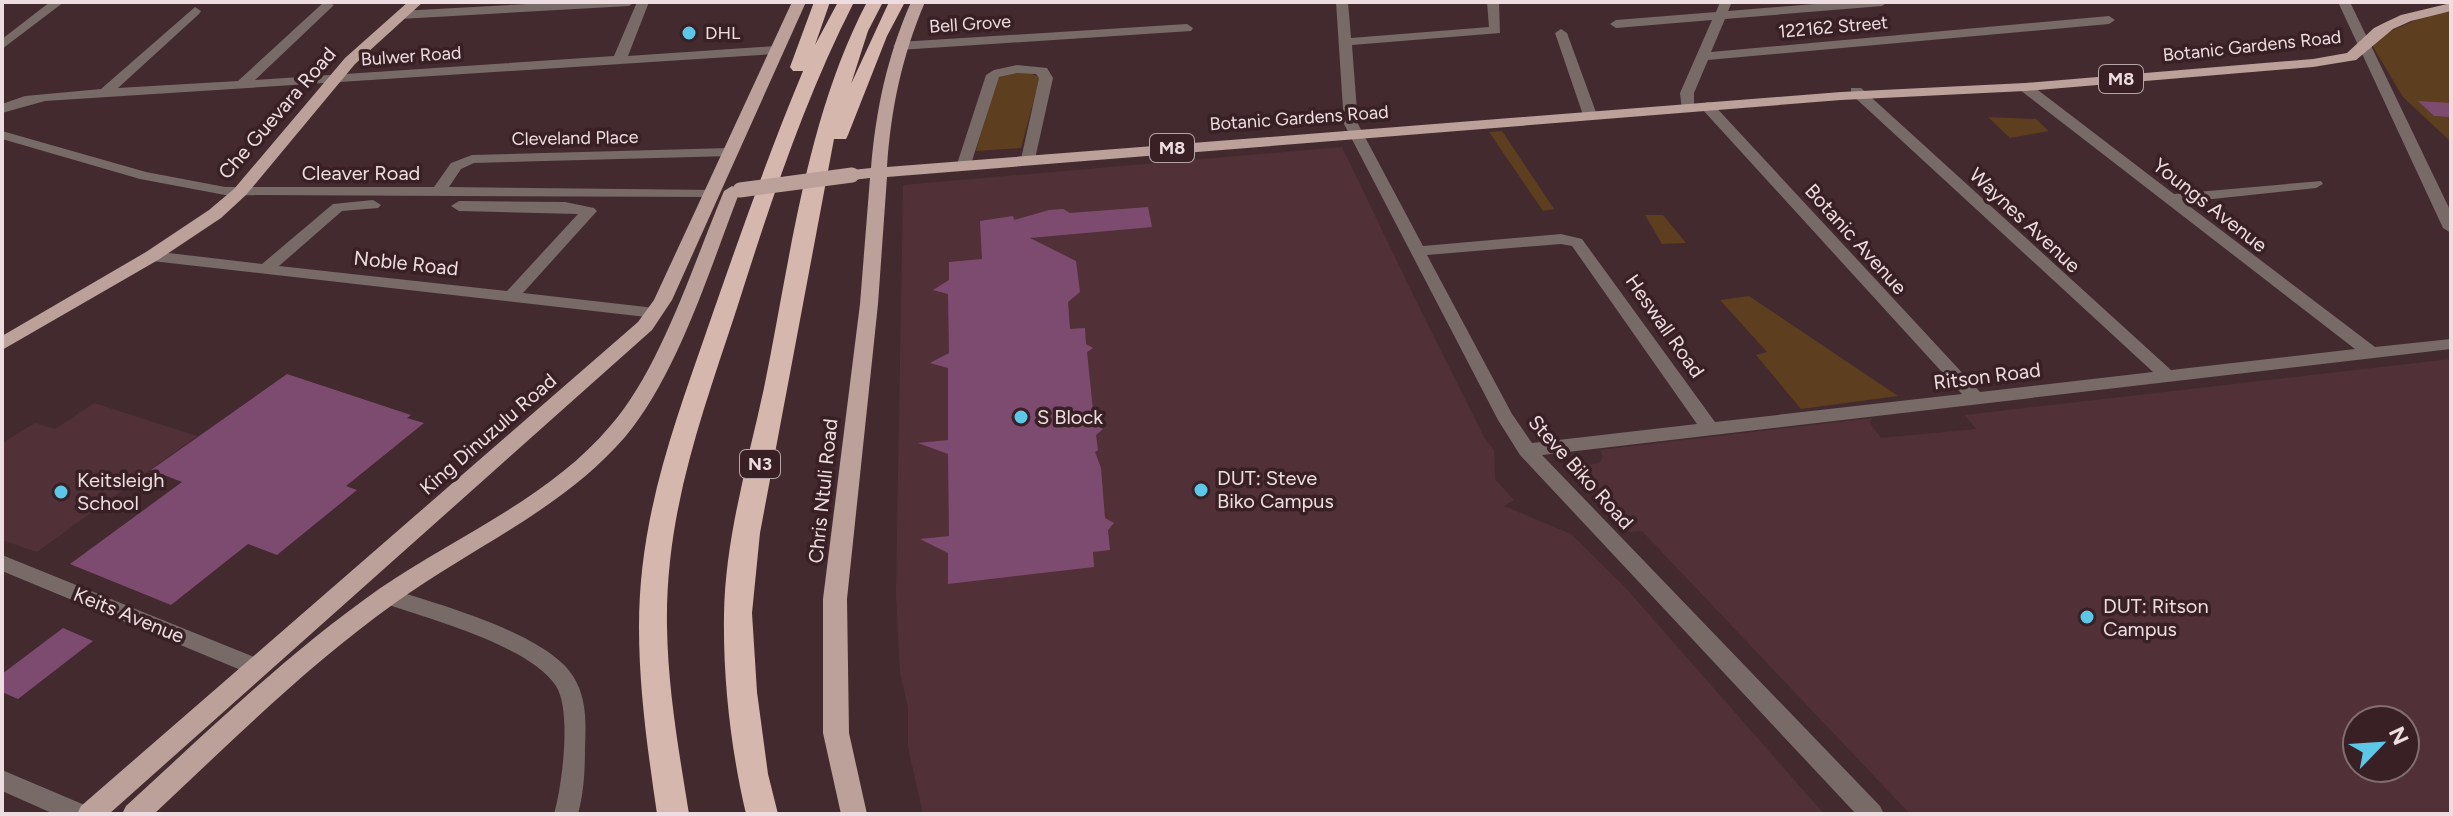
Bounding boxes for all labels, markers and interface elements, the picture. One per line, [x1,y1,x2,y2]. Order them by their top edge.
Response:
street label: Bell Grove [928,10,1012,38]
street label: 122162 Street [1777,11,1889,43]
place label: DHL [705,22,741,44]
marker: DHL [680,24,698,42]
street label: Botanic Gardens Road [2162,26,2342,66]
street label: Che Guevara Road [213,42,341,184]
street label: Bulwer Road [360,42,462,70]
road number: M8 [2099,65,2143,93]
street label: Botanic Gardens Road [1209,101,1389,135]
street label: Cleveland Place [511,126,639,150]
road number: M8 [1150,134,1194,162]
street label: Youngs Avenue [2148,153,2272,257]
street label: Cleaver Road [302,161,420,185]
street label: Waynes Avenue [1965,162,2086,278]
street label: Botanic Avenue [1800,179,1912,299]
street label: Noble Road [352,246,460,280]
street label: Heswall Road [1621,270,1709,382]
street label: Ritson Road [1932,358,2042,394]
street label: King Dinuzulu Road [415,368,561,500]
place label: S Block [1037,405,1103,429]
marker: S Block [1012,408,1030,426]
street label: Steve Biko Road [1523,410,1639,534]
street label: Chris Ntuli Road [803,417,843,565]
road number: N3 [740,450,780,478]
place label: DUT: Steve Biko Campus [1217,466,1334,513]
place label: Keitsleigh School [77,468,164,515]
marker: DUT: Steve Biko Campus [1192,481,1210,499]
marker: Keitsleigh School [52,483,70,501]
street label: Keits Avenue [70,582,188,648]
place label: DUT: Ritson Campus [2103,594,2209,641]
marker: DUT: Ritson Campus [2078,608,2096,626]
north arrow [2341,704,2421,784]
text: N [2383,722,2415,749]

